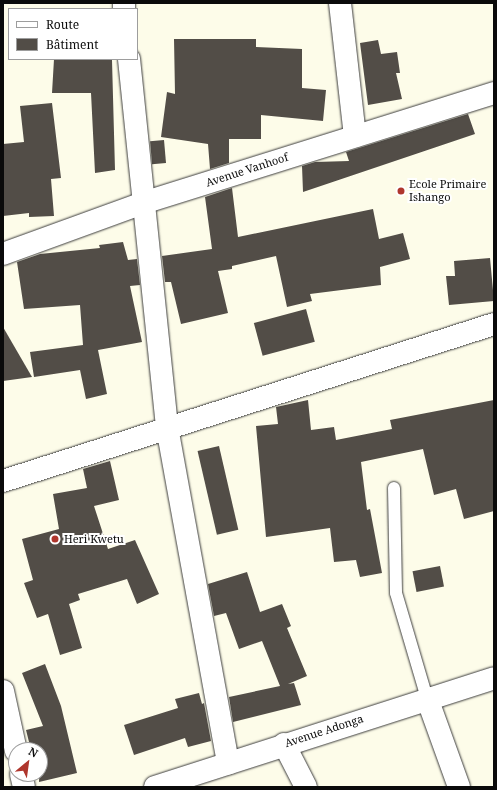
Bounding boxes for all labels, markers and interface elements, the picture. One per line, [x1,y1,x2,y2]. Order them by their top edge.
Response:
legend [8,8,138,60]
text: Route [46,16,79,33]
text: Bâtiment [46,36,98,53]
street label: Avenue Vanhoof [204,150,290,190]
place label: Ecole Primaire Ishango [409,178,486,204]
marker: Ecole Primaire Ishango [396,186,406,196]
place label: Heri Kwetu [64,532,124,546]
marker: Heri Kwetu [49,533,61,545]
street label: Avenue Adonga [283,712,365,750]
north arrow [8,742,48,782]
text: N [26,743,41,761]

